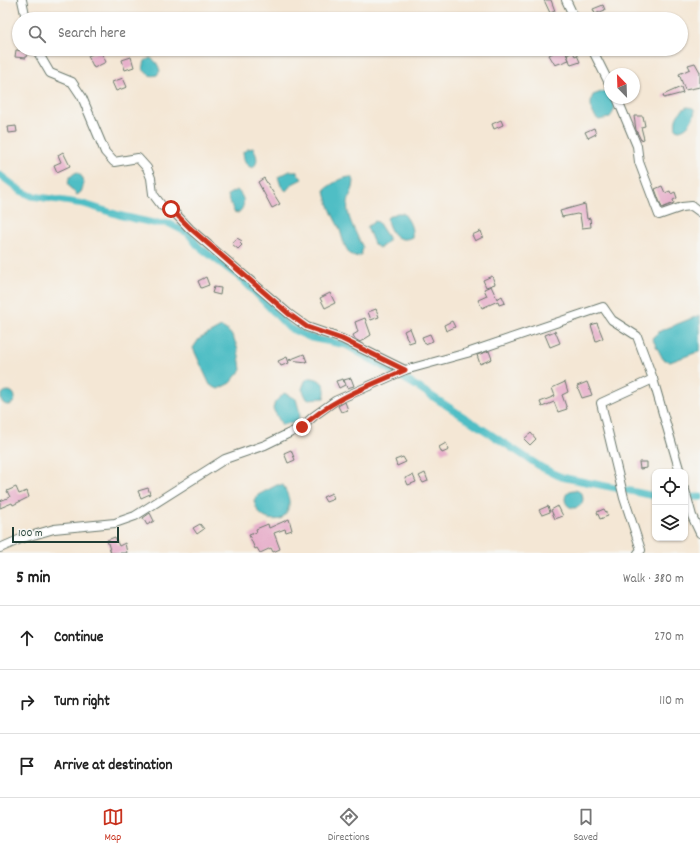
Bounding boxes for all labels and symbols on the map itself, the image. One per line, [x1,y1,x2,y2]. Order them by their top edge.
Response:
north arrow [604,68,640,104]
route start [162,200,180,218]
route end [293,418,311,436]
scale bar [12,525,119,544]

